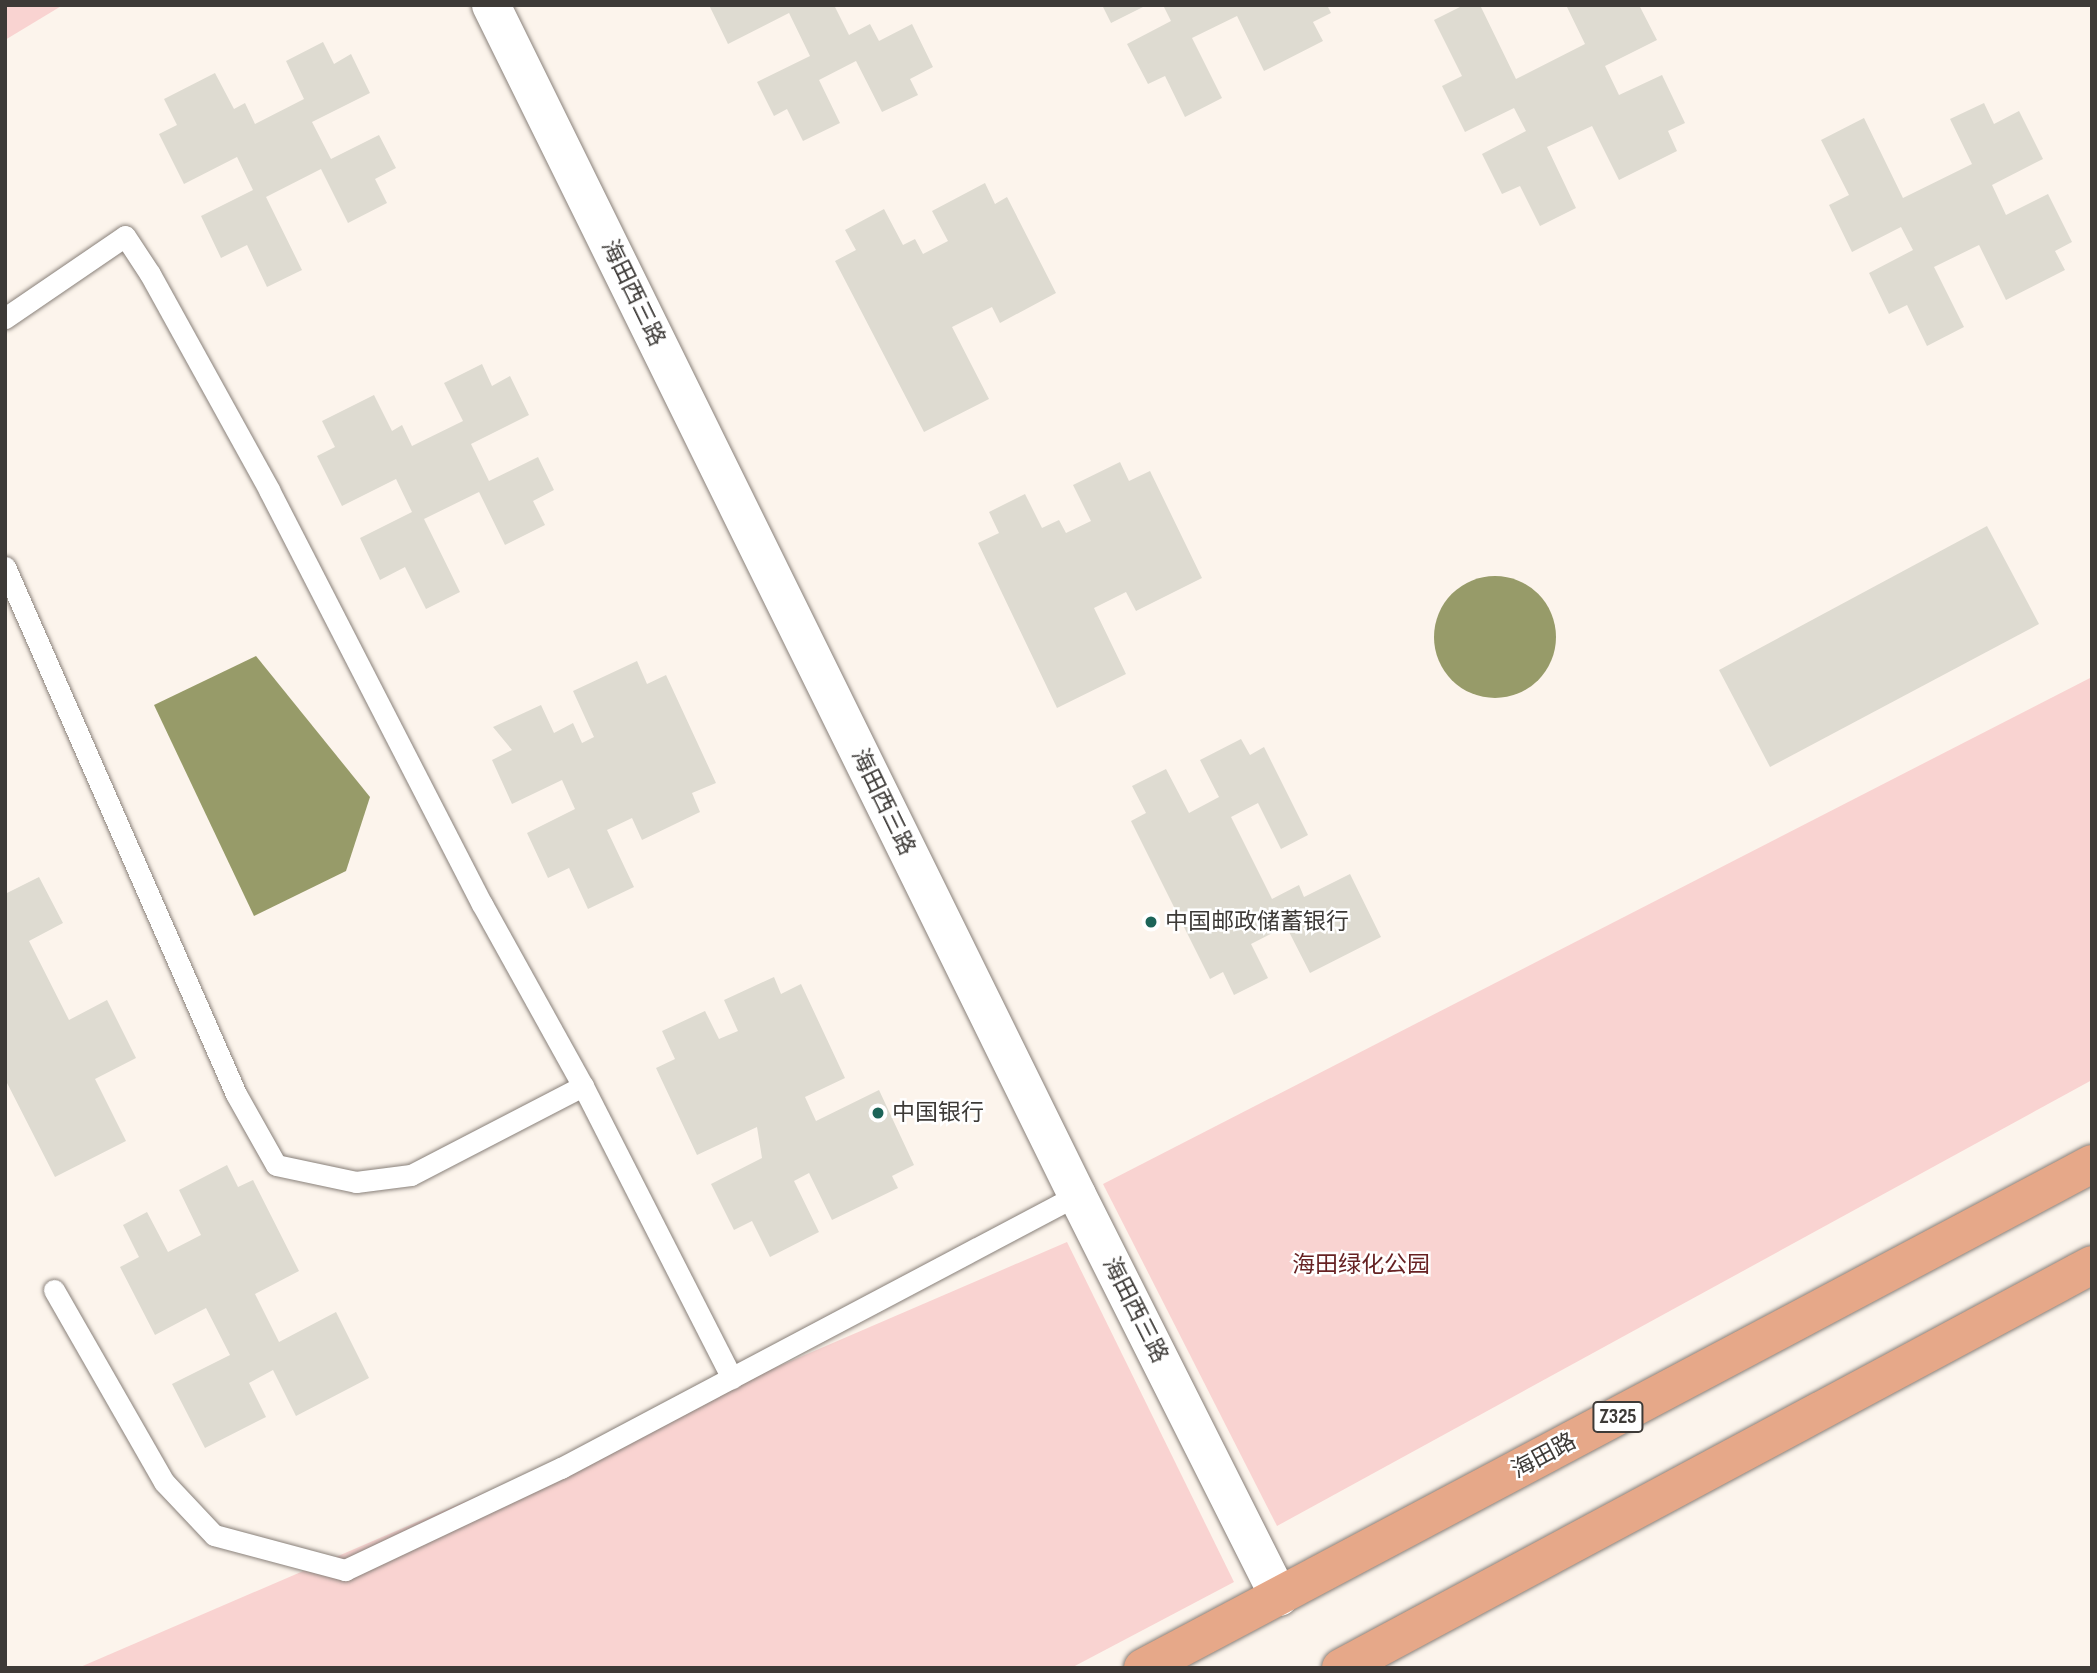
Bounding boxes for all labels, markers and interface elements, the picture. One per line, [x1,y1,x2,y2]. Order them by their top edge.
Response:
street label: 海田西三路 [595,235,671,351]
street label: 海田西三路 [845,744,921,860]
place label: 中国邮政储蓄银行 [1165,908,1349,936]
marker: 中国邮政储蓄银行 [1143,914,1159,930]
place label: 中国银行 [892,1099,984,1127]
marker: 中国银行 [870,1105,886,1121]
park label: 海田绿化公园 [1292,1251,1430,1279]
street label: 海田西三路 [1097,1253,1173,1367]
road number: Z325 [1592,1400,1644,1434]
street label: 海田路 [1507,1428,1581,1484]

